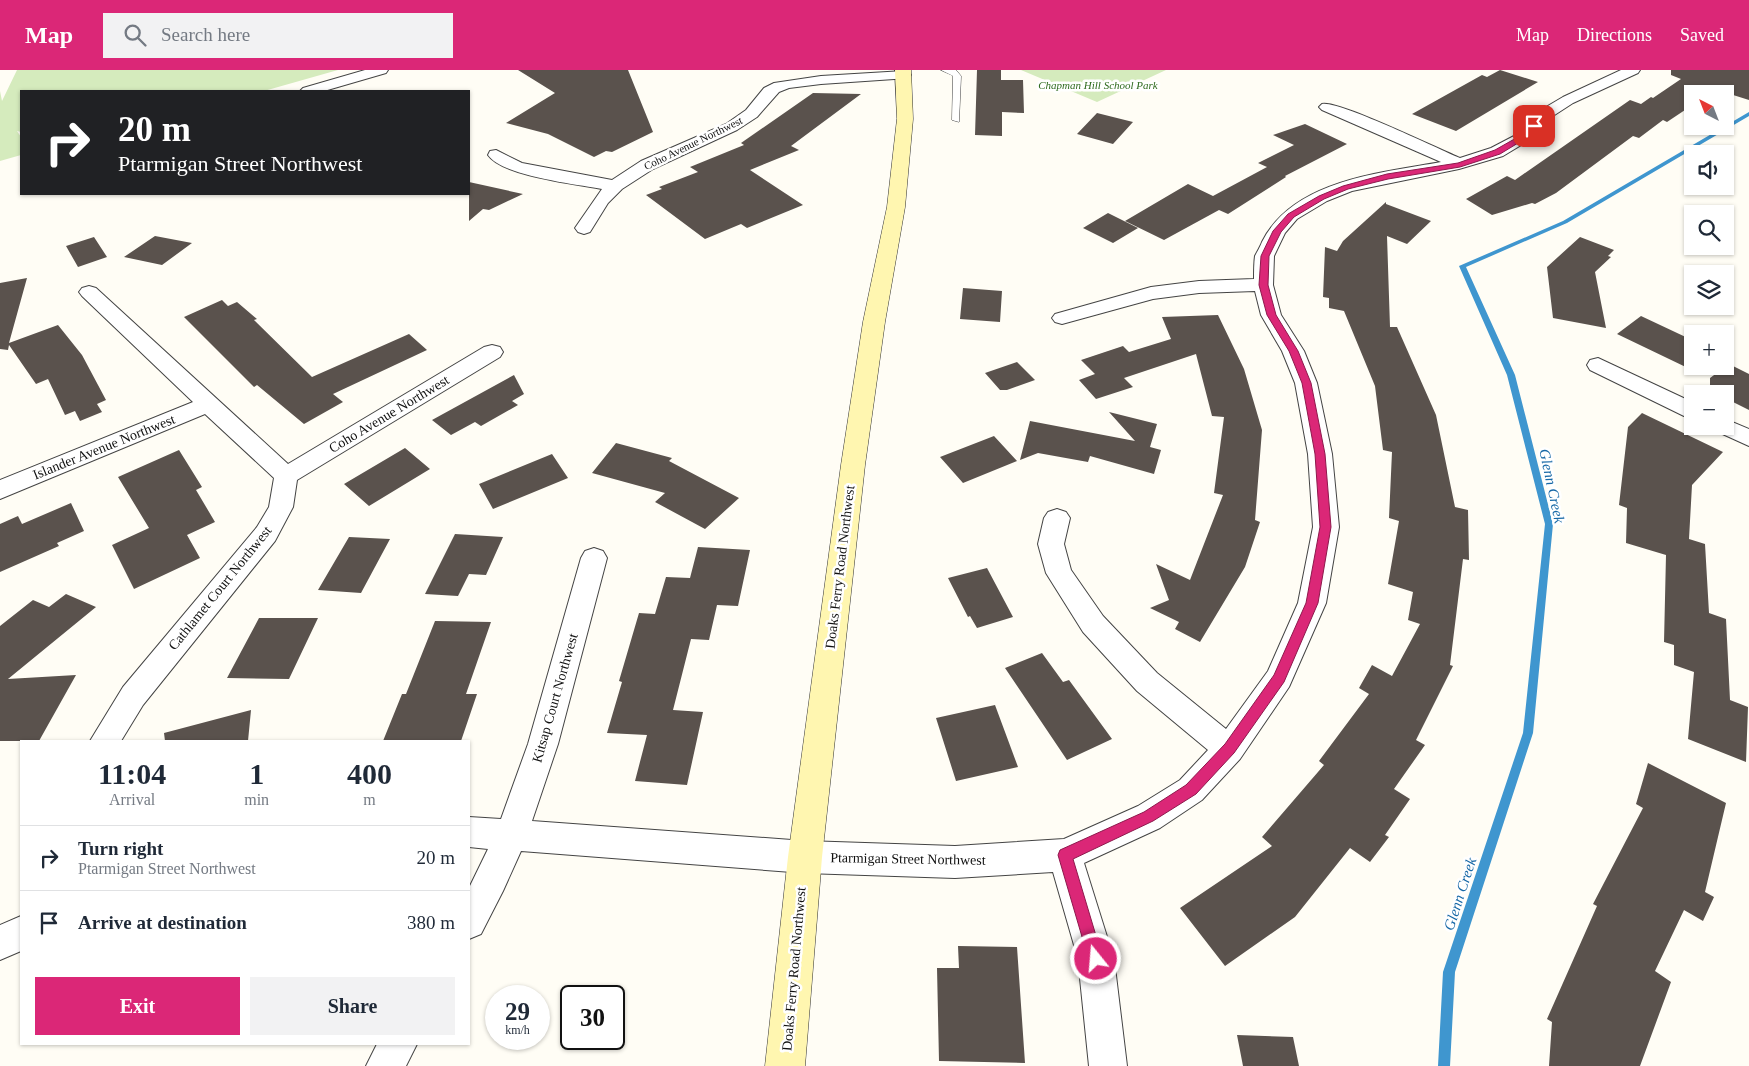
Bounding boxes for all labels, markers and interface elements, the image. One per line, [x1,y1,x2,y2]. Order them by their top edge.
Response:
search box [103,13,453,58]
icon: search [121,21,149,49]
text: Map [25,22,73,48]
text: Search here [161,24,250,45]
text: Map [1516,25,1549,45]
text: Directions [1577,25,1652,45]
text: Saved [1680,25,1724,45]
park label: Chapman Hill School Park [1038,79,1159,91]
north arrow [1684,85,1734,135]
map controls [1684,85,1734,435]
pin [1513,105,1555,147]
icon: right [35,110,100,175]
text: 20 m [118,110,191,149]
icon: arrive [1520,112,1548,140]
street label: Coho Avenue Northwest [642,114,744,172]
button: sound [1684,145,1734,195]
text: Ptarmigan Street Northwest [118,151,362,176]
button: search [1684,205,1734,255]
button: layers [1684,265,1734,315]
button: + [1684,325,1734,375]
street label: Coho Avenue Northwest [326,372,452,456]
button: − [1684,385,1734,435]
street label: Islander Avenue Northwest [31,412,177,482]
water label: Glenn Creek [1536,447,1568,525]
street label: Doaks Ferry Road Northwest [823,484,857,650]
street label: Cathlamet Court Northwest [165,523,275,653]
street label: Kitsap Court Northwest [529,632,581,764]
text: 11:04 [98,757,166,790]
text: 1 [249,757,264,790]
text: 400 [347,757,392,790]
text: Arrival [109,791,155,808]
text: min [244,791,269,808]
text: m [363,791,376,808]
text: Turn right [78,838,163,859]
icon: right [35,844,63,872]
text: 20 m [416,847,455,868]
street label: Ptarmigan Street Northwest [830,850,986,868]
water label: Glenn Creek [1441,855,1479,932]
text: Ptarmigan Street Northwest [78,860,256,877]
street label: Doaks Ferry Road Northwest [779,886,809,1052]
icon: arrive [35,909,63,937]
text: Arrive at destination [78,912,247,933]
text: 380 m [407,912,455,933]
position arrow [1069,932,1121,984]
button: Exit [35,977,240,1035]
button: Share [250,977,455,1035]
speed limit sign: 30 [560,985,625,1050]
text: 29 [505,998,530,1025]
text: km/h [505,1023,530,1037]

